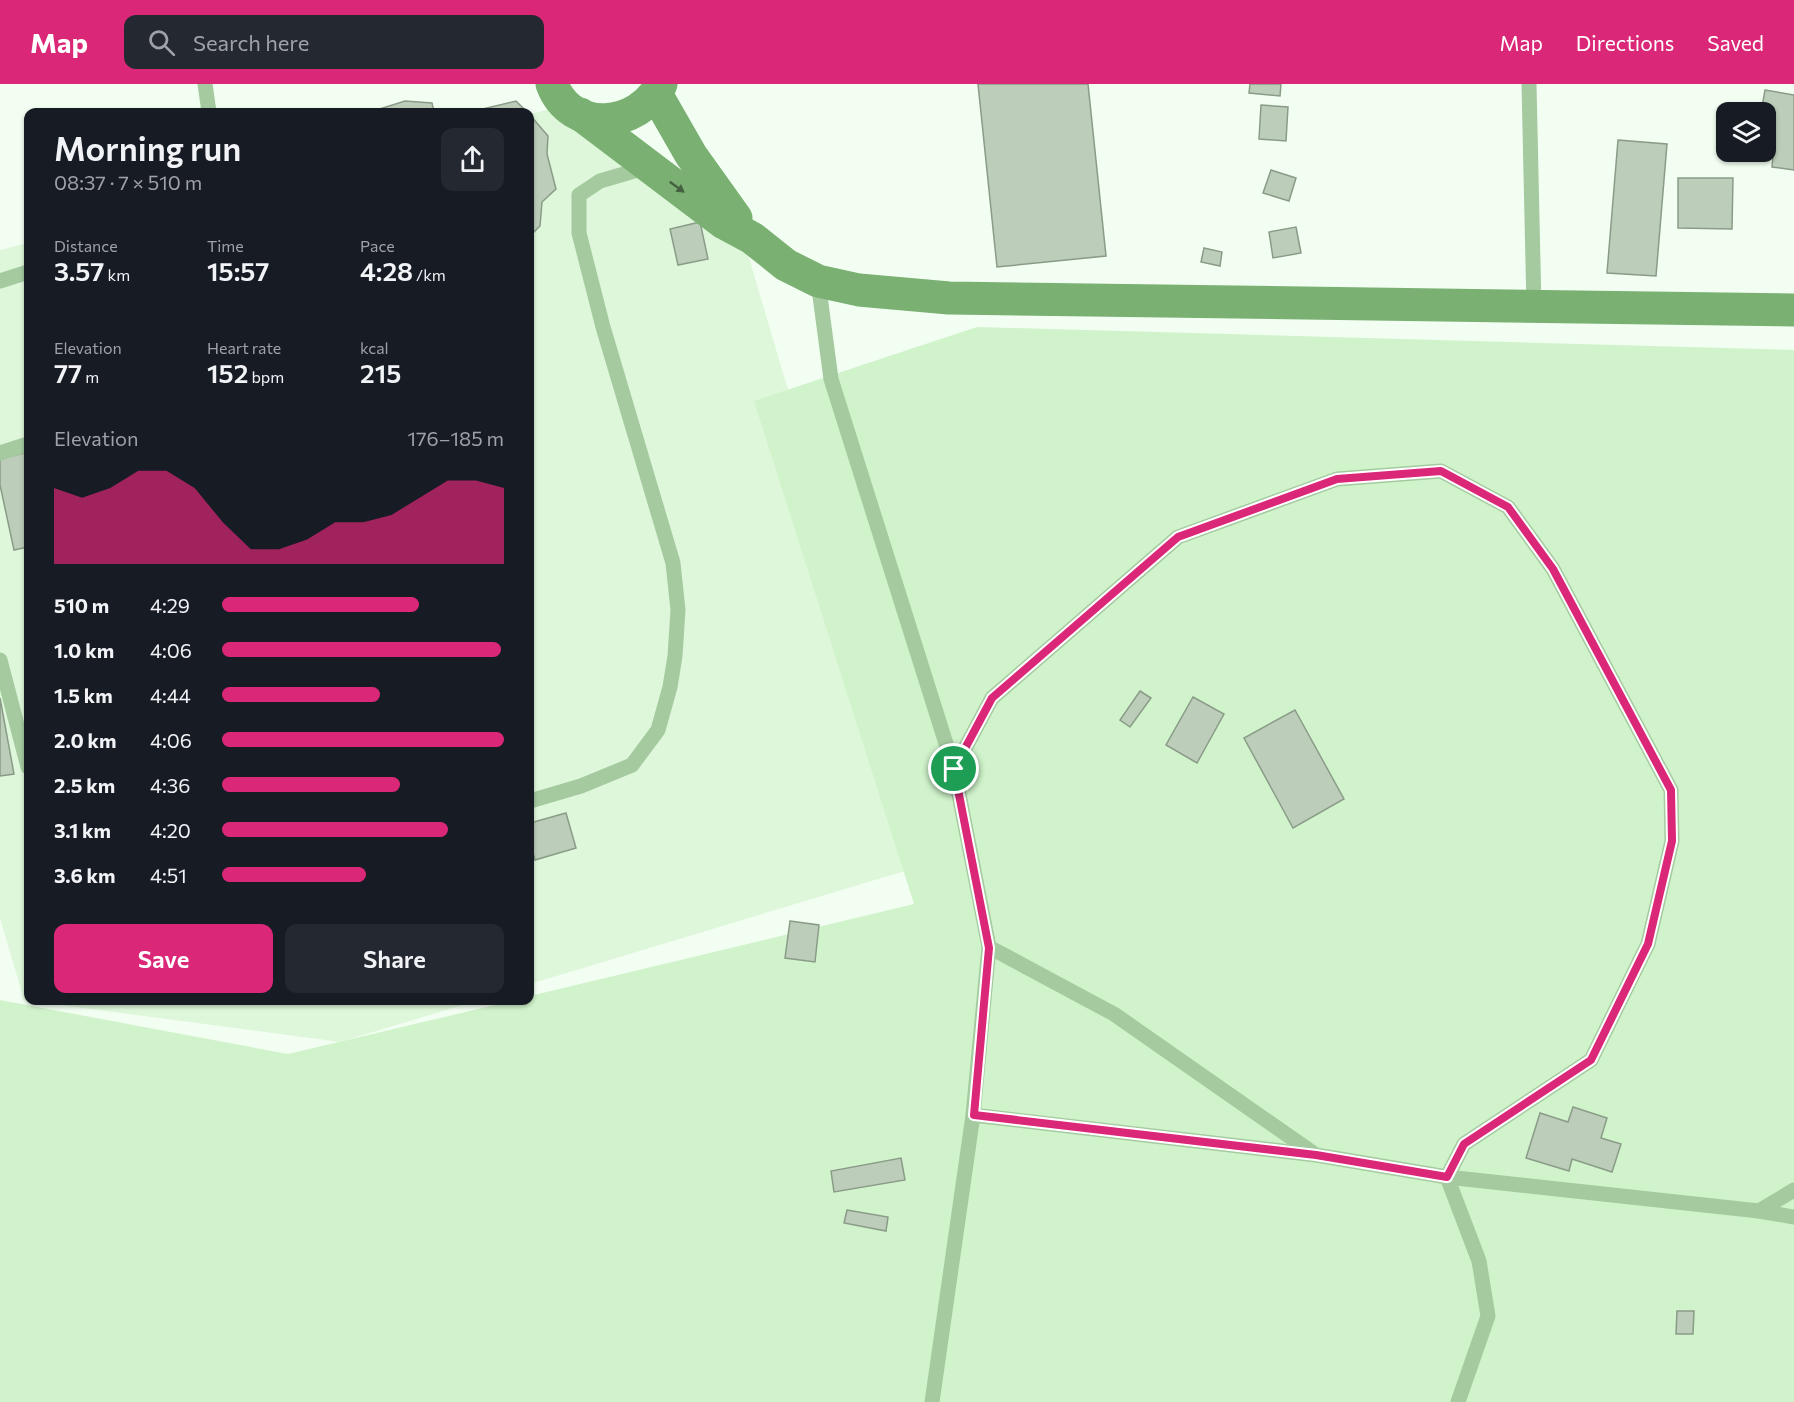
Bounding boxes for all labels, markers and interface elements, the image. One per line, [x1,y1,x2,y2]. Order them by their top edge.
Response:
search box [124,15,544,69]
text: Map [30,25,88,59]
icon: search [145,26,178,59]
text: Search here [193,29,309,56]
text: Map [1500,30,1543,55]
text: Directions [1576,30,1674,55]
text: Saved [1707,30,1764,55]
map controls [1716,102,1776,162]
button: layers [1716,102,1776,162]
text: Morning run [54,127,241,168]
button: share [441,128,504,191]
text: 08:37 · 7 × 510 m [54,170,202,194]
one-way arrow [670,180,685,192]
text: Distance [54,236,118,255]
text: Time [207,236,244,255]
text: Pace [360,236,395,255]
text: 3.57 [54,255,104,286]
text: 15:57 [207,255,269,286]
text: 4:28 [360,255,413,286]
text: km [104,265,130,284]
text: /km [413,265,446,284]
text: Elevation [54,338,122,357]
text: Heart rate [207,338,281,357]
text: kcal [360,338,389,357]
text: 77 [54,357,82,388]
text: 152 [207,357,248,388]
text: 215 [360,357,401,388]
text: m [82,367,99,386]
text: bpm [248,367,284,386]
text: Elevation [54,426,139,450]
text: 176–185 m [408,426,504,450]
text: 510 m [54,593,109,617]
text: 4:29 [150,593,190,617]
text: 1.0 km [54,638,114,662]
text: 4:06 [150,638,192,662]
text: 1.5 km [54,683,113,707]
text: 4:44 [150,683,191,707]
text: 2.0 km [54,728,116,752]
text: 4:06 [150,728,192,752]
pin [928,743,979,794]
icon: arrive [937,752,970,785]
text: 2.5 km [54,773,115,797]
text: 4:36 [150,773,190,797]
text: 3.1 km [54,818,111,842]
text: 4:20 [150,818,191,842]
text: 3.6 km [54,863,115,887]
text: 4:51 [150,863,187,887]
button: Save [54,924,273,993]
button: Share [285,924,504,993]

